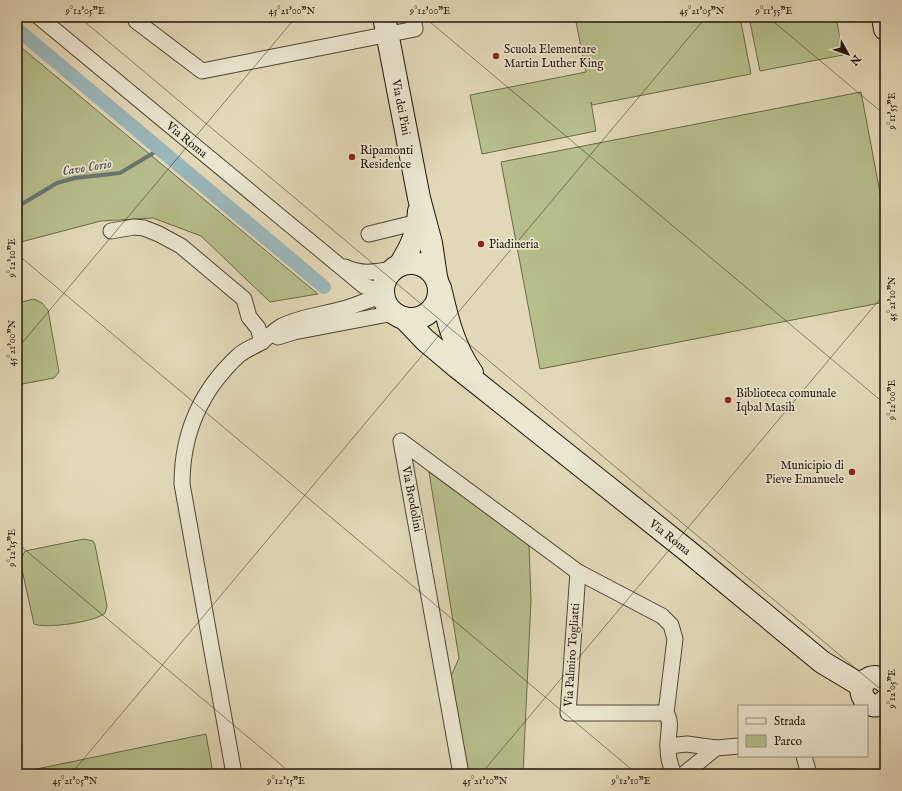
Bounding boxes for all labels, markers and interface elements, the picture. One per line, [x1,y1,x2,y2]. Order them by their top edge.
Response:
text: 9°12'05"E [64,5,105,18]
text: 45°21'00"N [269,5,315,18]
text: 9°12'00"E [409,5,450,18]
text: 45°21'05"N [680,5,725,18]
text: 9°11'55"E [755,5,793,18]
north arrow [828,34,868,74]
place label: Scuola Elementare Martin Luther King [504,42,604,71]
marker: Scuola Elementare Martin Luther King [491,51,501,61]
text: N [846,51,864,68]
street label: Via dei Pini [389,77,414,136]
text: 9°11'55"E [886,92,899,130]
street label: Via Roma [163,117,211,161]
place label: Ripamonti Residence [360,143,413,172]
marker: Ripamonti Residence [347,152,357,162]
water label: Cavo Corio [61,156,113,180]
place label: Piadineria [489,237,539,252]
text: 9°12'10"E [6,238,19,279]
marker: Piadineria [476,239,486,249]
text: 45°21'10"N [886,276,899,322]
text: 45°21'00"N [6,320,19,366]
text: 9°12'00"E [886,380,899,421]
place label: Biblioteca comunale Iqbal Masih [736,386,837,416]
marker: Biblioteca comunale Iqbal Masih [723,395,733,405]
place label: Municipio di Pieve Emanuele [765,458,844,487]
street label: Via Brodolini [398,464,426,533]
marker: Municipio di Pieve Emanuele [847,467,857,477]
street label: Via Roma [646,515,695,559]
text: 9°12'15"E [6,529,19,568]
street label: Via Palmiro Togliatti [561,603,583,708]
text: 9°12'05"E [886,669,899,710]
legend [738,705,868,757]
text: Strada [774,714,806,729]
text: Parco [774,734,803,749]
text: 45°21'05"N [53,775,98,788]
text: 9°12'15"E [266,775,305,788]
text: 45°21'10"N [462,775,508,788]
text: 9°12'10"E [610,775,651,788]

